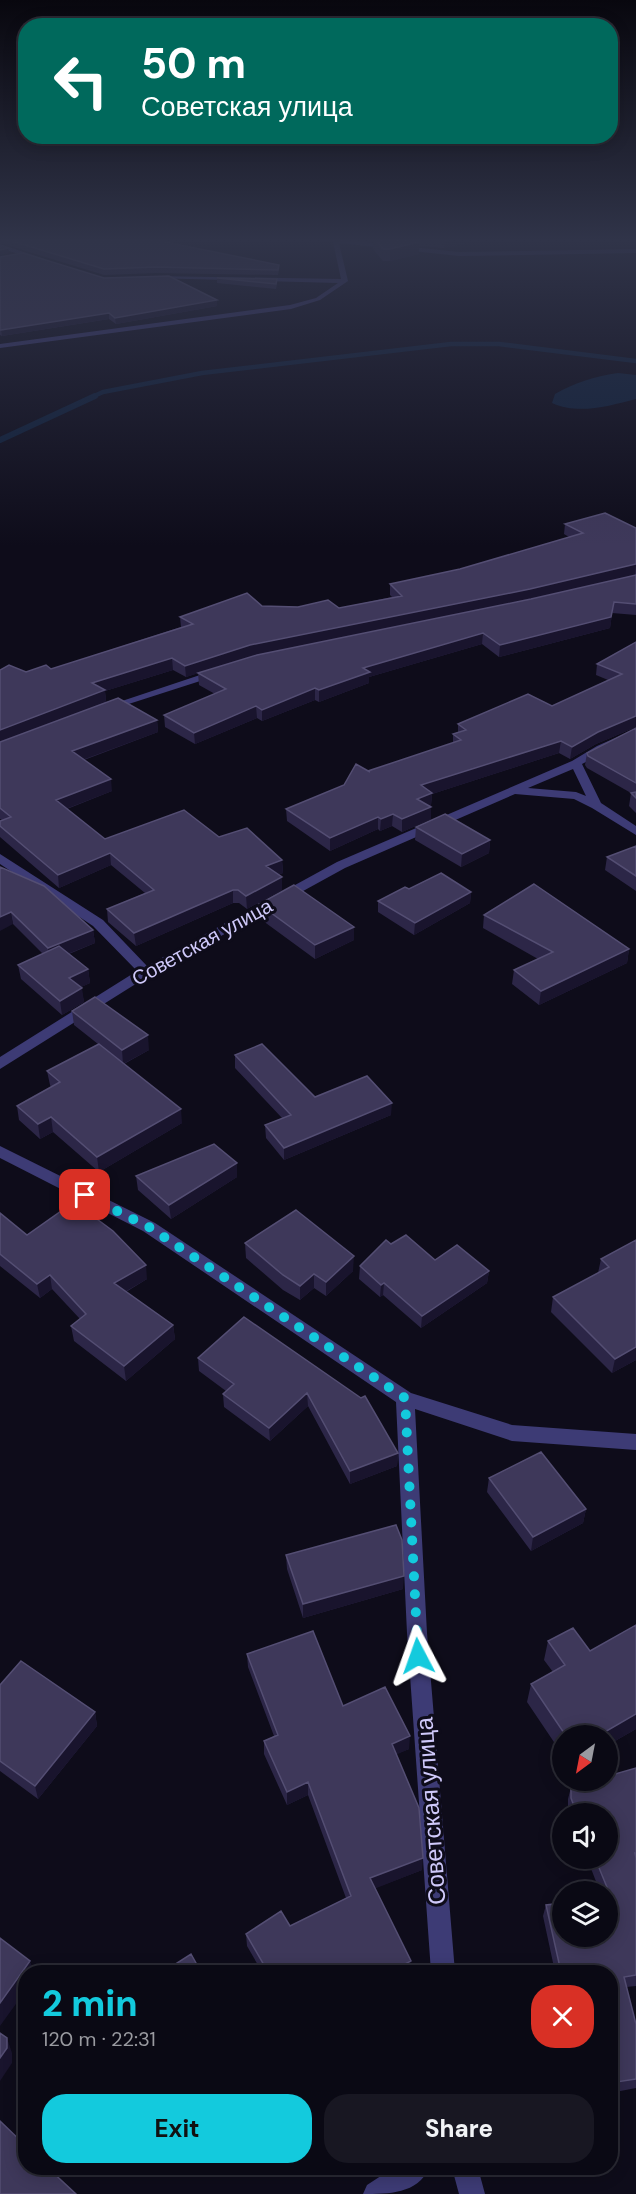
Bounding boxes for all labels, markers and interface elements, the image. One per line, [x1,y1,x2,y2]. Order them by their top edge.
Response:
text: 50 m [141,36,246,91]
icon: left [42,42,120,120]
text: Советская улица [141,89,353,124]
street label: Советская улица [127,892,278,991]
pin [59,1169,110,1220]
icon: arrive [68,1178,101,1211]
position arrow [386,1624,450,1688]
street label: Советская улица [408,1715,453,1906]
north arrow [552,1725,618,1791]
map controls [552,1725,618,1947]
button: sound [552,1803,618,1869]
button: layers [552,1881,618,1947]
text: 2 min [42,1980,138,2027]
button: close [531,1985,594,2048]
text: 120 m · 22:31 [42,2026,156,2052]
button: Exit [42,2094,312,2163]
button: Share [324,2094,594,2163]

